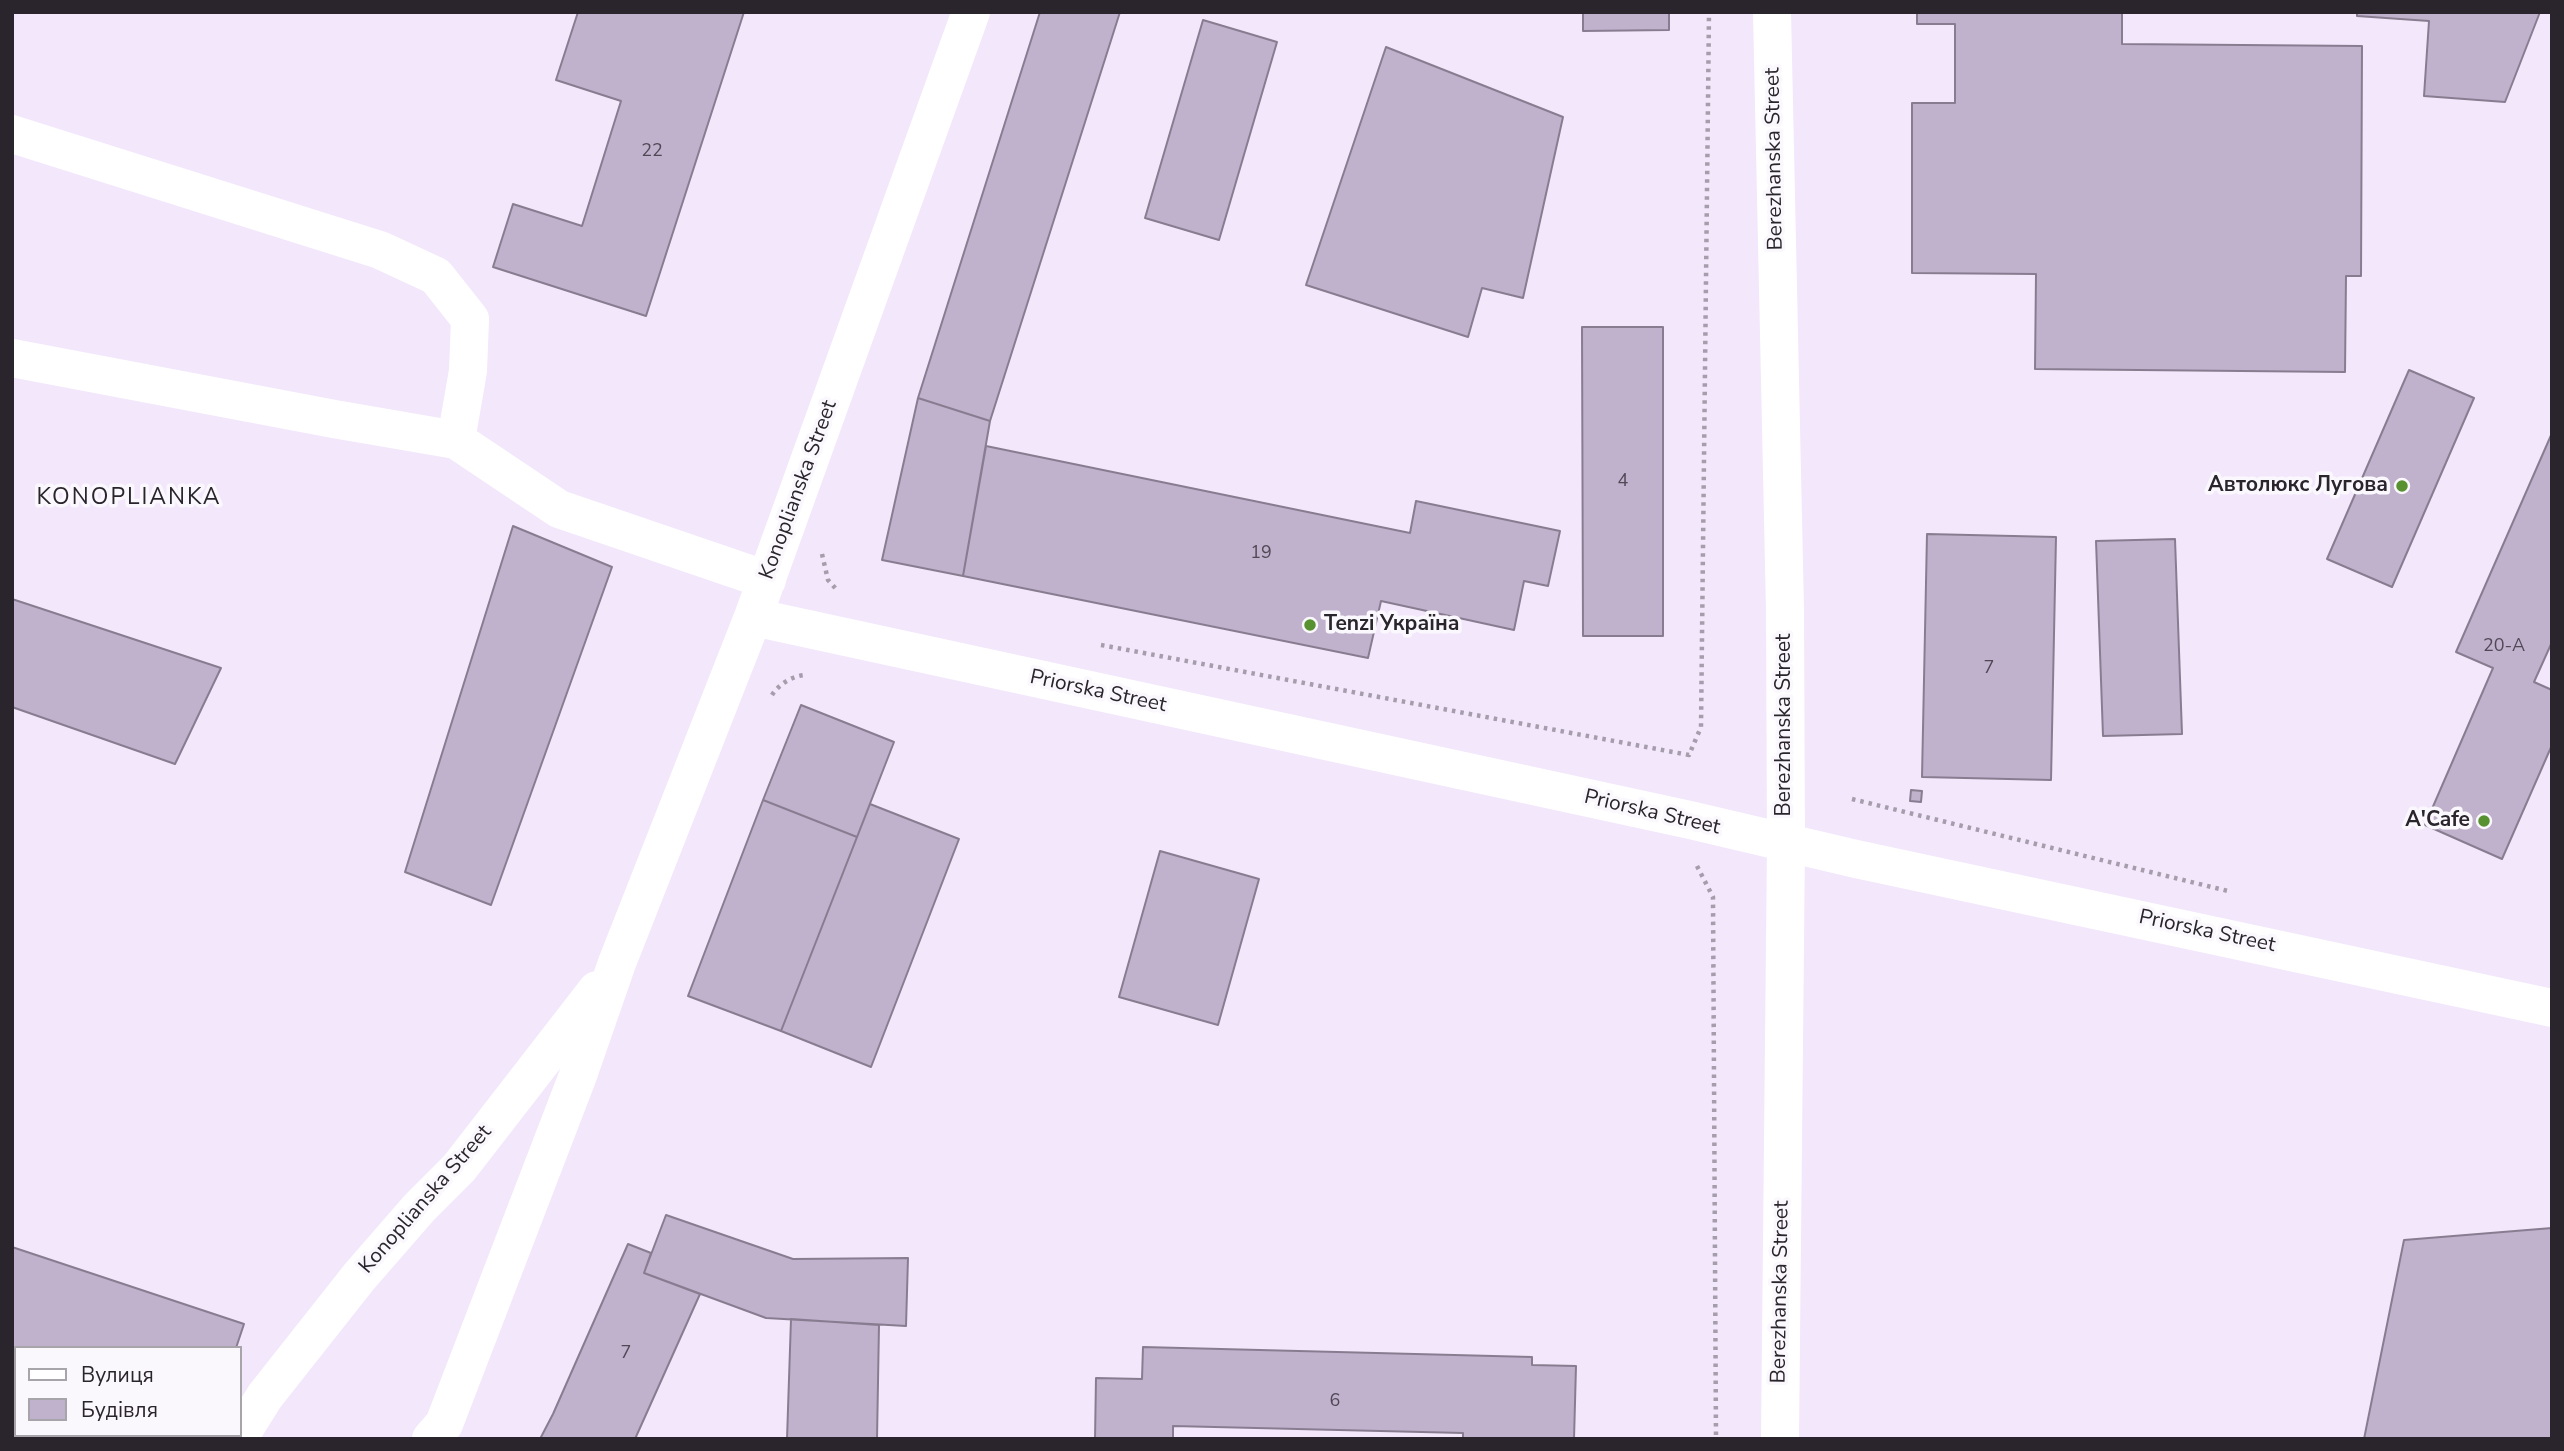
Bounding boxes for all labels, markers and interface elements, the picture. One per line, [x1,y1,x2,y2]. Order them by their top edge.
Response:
street label: Berezhanska Street [1761,67,1789,251]
house number: 22 [641,141,663,163]
street label: Konoplianska Street [755,397,843,583]
house number: 4 [1618,471,1628,493]
place label: Автолюкс Лугова [2208,473,2388,499]
marker: Автолюкс Лугова [2394,478,2410,494]
district label: KONOPLIANKA [38,484,220,512]
house number: 19 [1250,543,1272,565]
place label: Tenzi Україна [1324,612,1459,638]
marker: Tenzi Україна [1302,617,1318,633]
street label: Berezhanska Street [1772,634,1798,816]
house number: 20-А [2483,636,2525,658]
house number: 7 [1984,658,1994,680]
street label: Priorska Street [1027,665,1169,719]
street label: Priorska Street [1582,785,1722,841]
place label: A'Cafe [2405,808,2470,834]
marker: A'Cafe [2476,813,2492,829]
street label: Priorska Street [2136,905,2278,959]
street label: Konoplianska Street [355,1120,497,1280]
street label: Berezhanska Street [1767,1200,1795,1384]
house number: 7 [621,1343,631,1365]
legend [14,1346,242,1437]
text: Вулиця [81,1361,154,1389]
house number: 6 [1330,1391,1340,1413]
text: Будівля [81,1396,158,1424]

